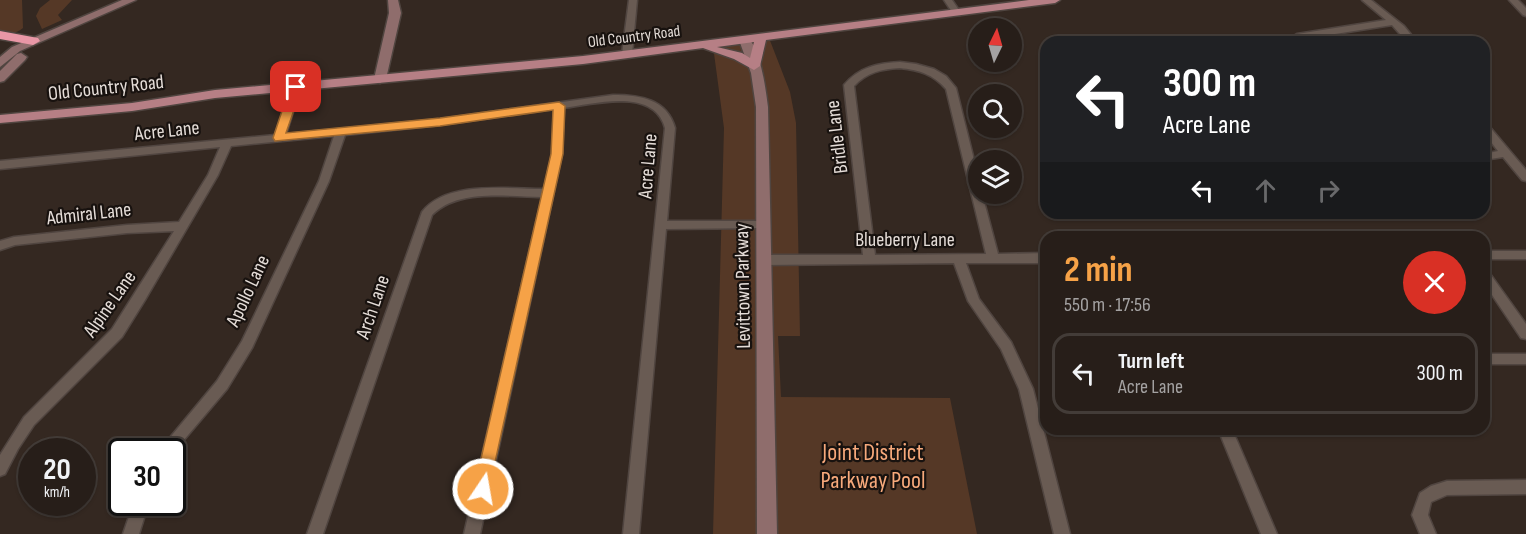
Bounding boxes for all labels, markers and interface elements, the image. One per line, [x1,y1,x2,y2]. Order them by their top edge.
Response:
north arrow [968,18,1022,72]
map controls [968,18,1022,204]
street label: Old Country Road [587,22,681,52]
text: 300 m [1163,58,1256,109]
icon: left [1064,60,1142,138]
pin [270,61,321,112]
street label: Old Country Road [47,70,165,106]
icon: arrive [279,70,312,103]
button: search [968,84,1022,138]
street label: Bridle Lane [821,99,853,175]
text: Acre Lane [1163,109,1251,141]
street label: Acre Lane [132,116,201,146]
street label: Acre Lane [633,133,663,200]
button: layers [968,150,1022,204]
icon: left [1186,174,1219,207]
icon: ahead [1249,174,1282,207]
icon: right [1312,174,1345,207]
street label: Admiral Lane [45,198,132,230]
street label: Levittown Parkway [730,223,756,349]
street label: Blueberry Lane [855,228,955,252]
text: 2 min [1064,249,1133,292]
street label: Apollo Lane [221,251,275,331]
button: close [1403,251,1466,314]
street label: Alpine Lane [78,266,142,343]
street label: Arch Lane [351,272,395,343]
text: 550 m · 17:56 [1064,293,1151,317]
text: Turn left [1118,348,1184,375]
icon: left [1067,357,1100,390]
text: 300 m [1417,360,1463,387]
text: Acre Lane [1118,375,1183,399]
speed limit sign: 30 [108,438,186,516]
park label: Joint District Parkway Pool [821,438,925,495]
text: 20 [43,452,71,488]
position arrow [451,457,515,521]
text: km/h [44,483,70,502]

